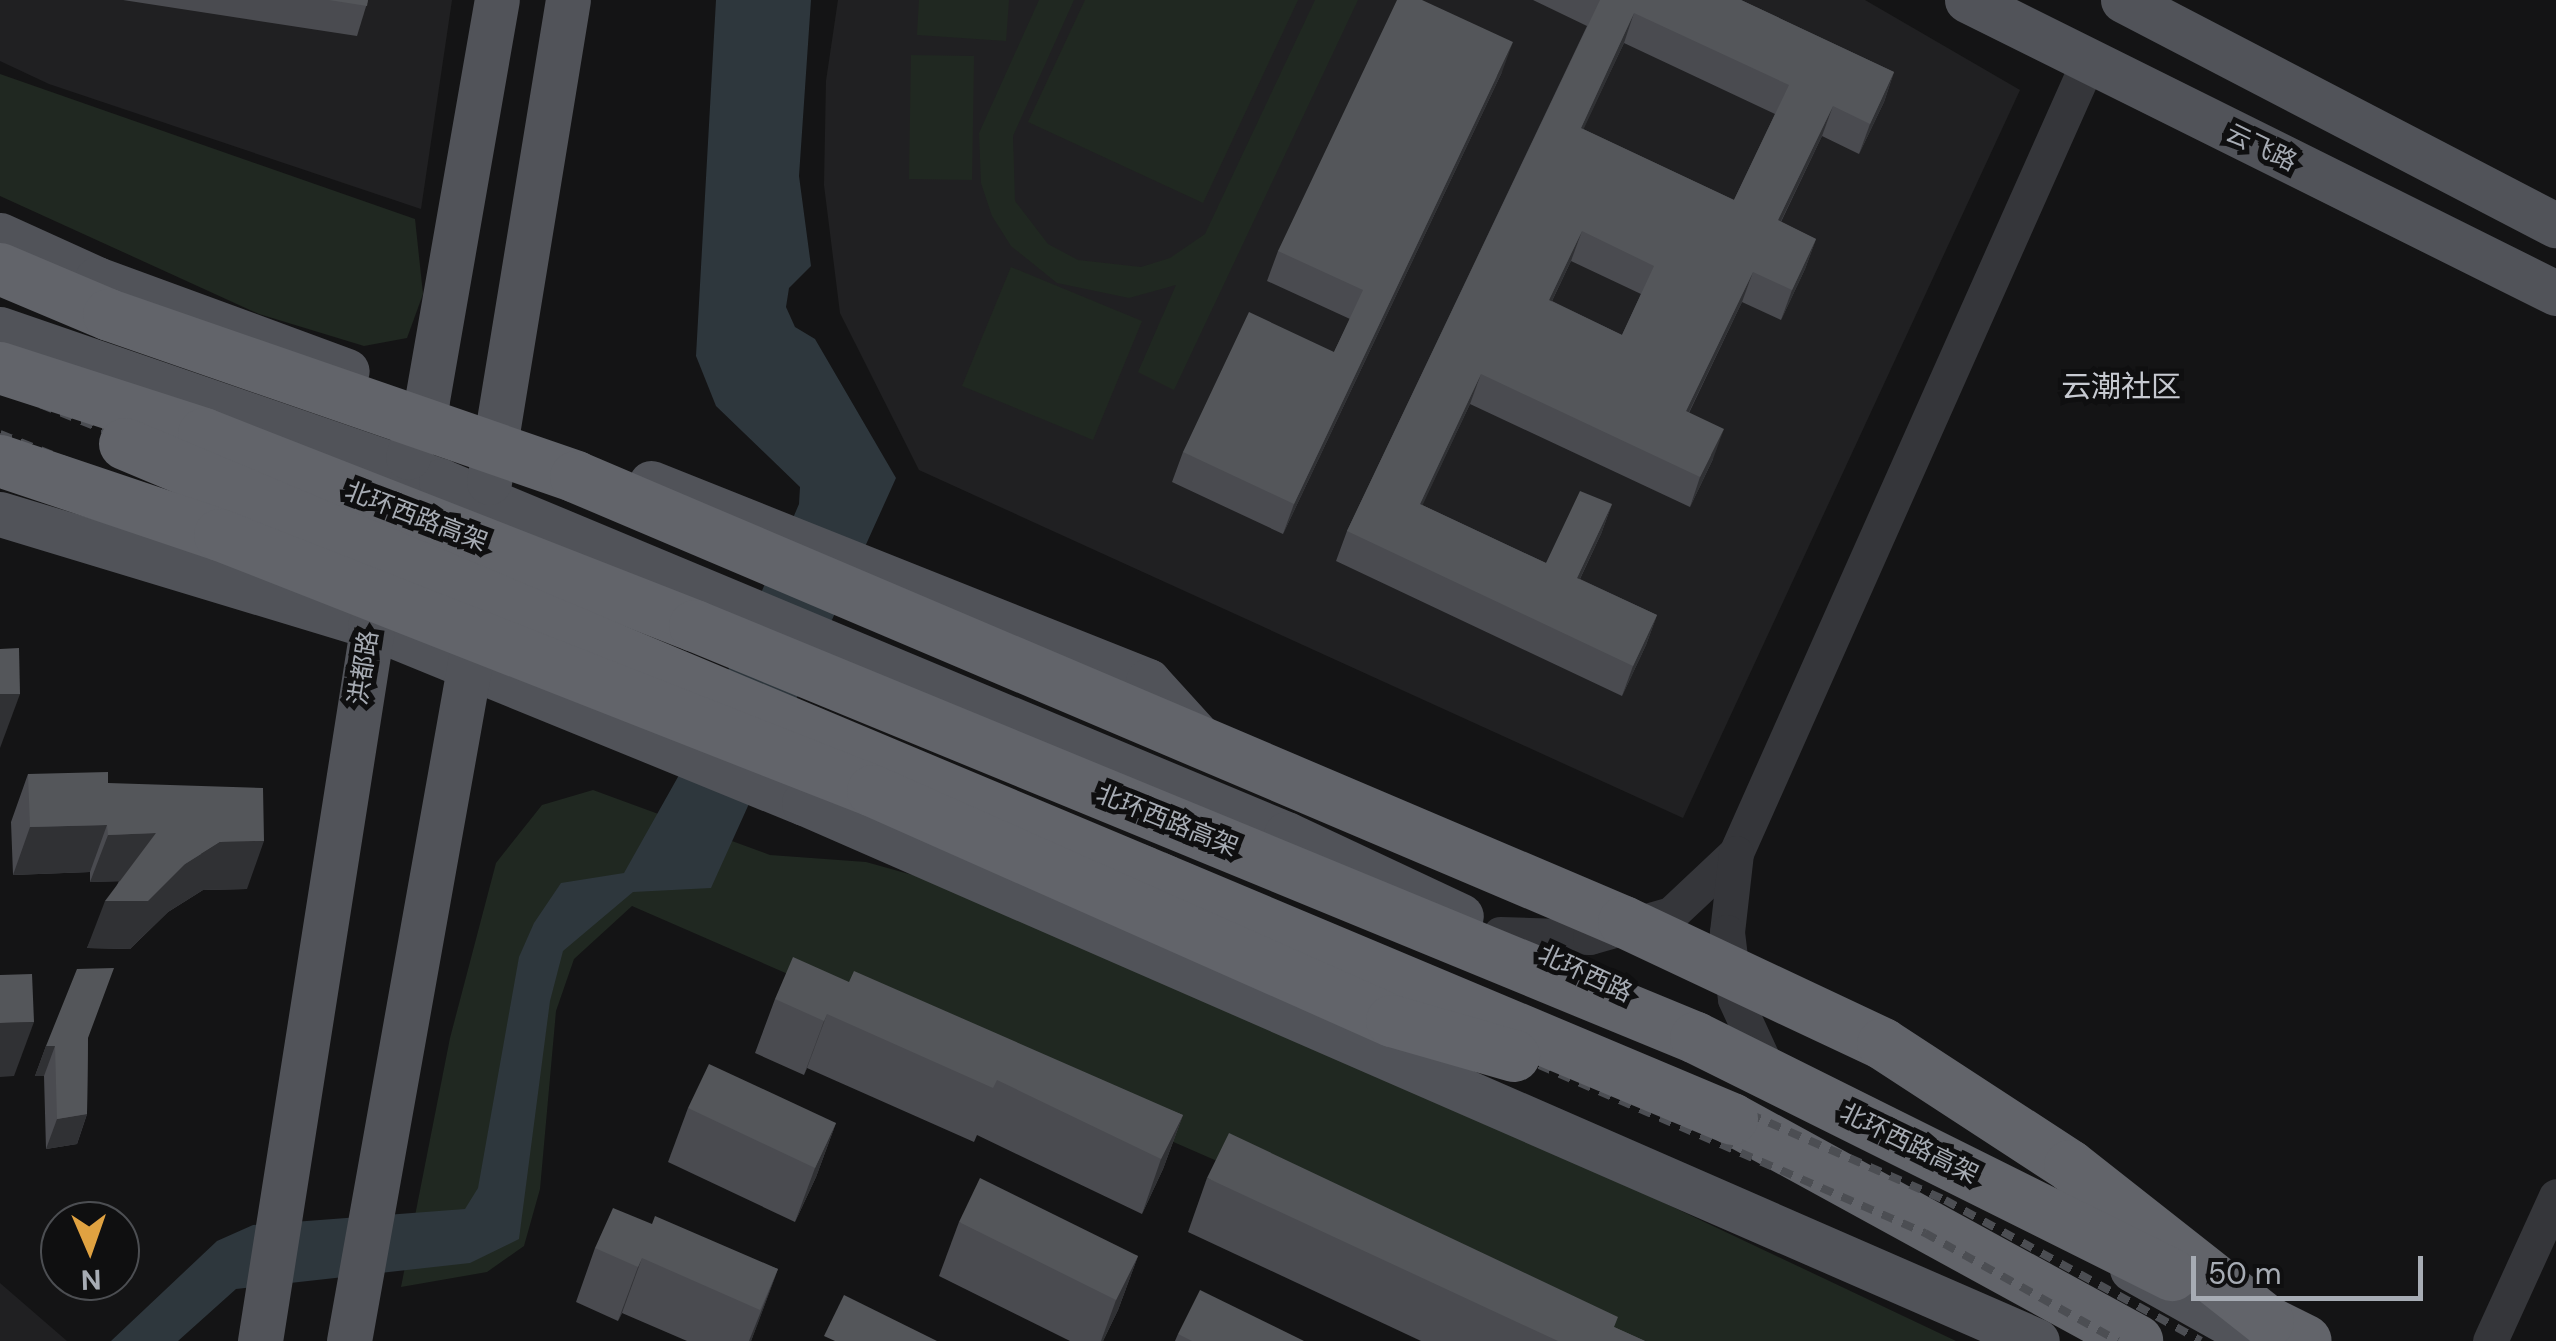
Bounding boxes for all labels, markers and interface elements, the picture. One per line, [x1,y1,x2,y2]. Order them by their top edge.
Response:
street label: 云飞路 [2221,118,2301,178]
district label: 云潮社区 [2061,369,2181,405]
street label: 北环西路高架 [341,476,491,558]
street label: 洪都路 [343,629,385,707]
street label: 北环西路高架 [1092,779,1242,863]
street label: 北环西路 [1533,939,1637,1009]
street label: 北环西路高架 [1835,1098,1983,1190]
north arrow [40,1201,140,1301]
scale bar [2196,1236,2428,1298]
text: 50 m [2208,1254,2282,1293]
text: N [80,1261,102,1298]

